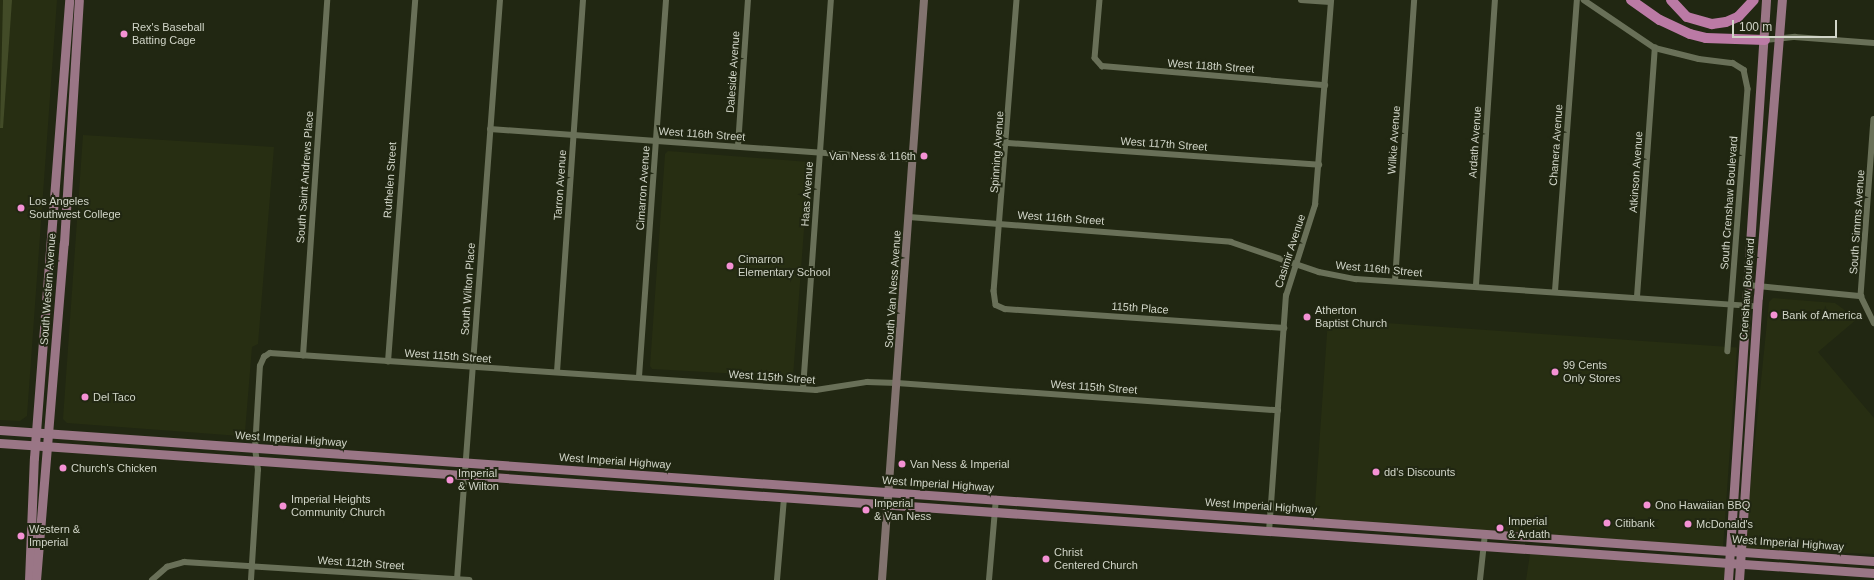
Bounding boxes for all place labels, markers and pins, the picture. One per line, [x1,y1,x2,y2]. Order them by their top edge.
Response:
place label: Rex's Baseball Batting Cage [132,21,204,47]
marker: Rex's Baseball Batting Cage [119,29,129,39]
place label: Van Ness & 116th [829,149,916,163]
marker: Van Ness & 116th [919,151,929,161]
place label: Los Angeles Southwest College [29,195,121,221]
marker: Los Angeles Southwest College [16,203,26,213]
place label: Cimarron Elementary School [738,253,830,279]
marker: Cimarron Elementary School [725,261,735,271]
place label: Atherton Baptist Church [1315,304,1387,330]
place label: Bank of America [1782,308,1863,322]
marker: Bank of America [1769,310,1779,320]
marker: Atherton Baptist Church [1302,312,1312,322]
place label: 99 Cents Only Stores [1563,359,1620,385]
marker: 99 Cents Only Stores [1550,367,1560,377]
place label: Del Taco [93,390,136,404]
marker: Del Taco [80,392,90,402]
place label: Van Ness & Imperial [910,457,1009,471]
marker: Van Ness & Imperial [897,459,907,469]
place label: Church's Chicken [71,461,157,475]
marker: Church's Chicken [58,463,68,473]
place label: dd's Discounts [1384,465,1455,479]
place label: Imperial & Wilton [458,467,499,493]
marker: dd's Discounts [1371,467,1381,477]
marker: Imperial & Wilton [445,475,455,485]
place label: Imperial Heights Community Church [291,493,385,519]
place label: Imperial & Van Ness [874,497,931,523]
place label: Ono Hawaiian BBQ [1655,498,1750,512]
marker: Ono Hawaiian BBQ [1642,500,1652,510]
marker: Imperial Heights Community Church [278,501,288,511]
marker: Imperial & Van Ness [861,505,871,515]
place label: Imperial & Ardath [1508,515,1551,541]
place label: Citibank [1615,516,1655,530]
place label: McDonald's [1696,517,1753,531]
marker: Citibank [1602,518,1612,528]
marker: McDonald's [1683,519,1693,529]
place label: Western & Imperial [29,523,80,549]
marker: Imperial & Ardath [1495,523,1505,533]
marker: Western & Imperial [16,531,26,541]
place label: Christ Centered Church [1054,546,1138,572]
marker: Christ Centered Church [1041,554,1051,564]

